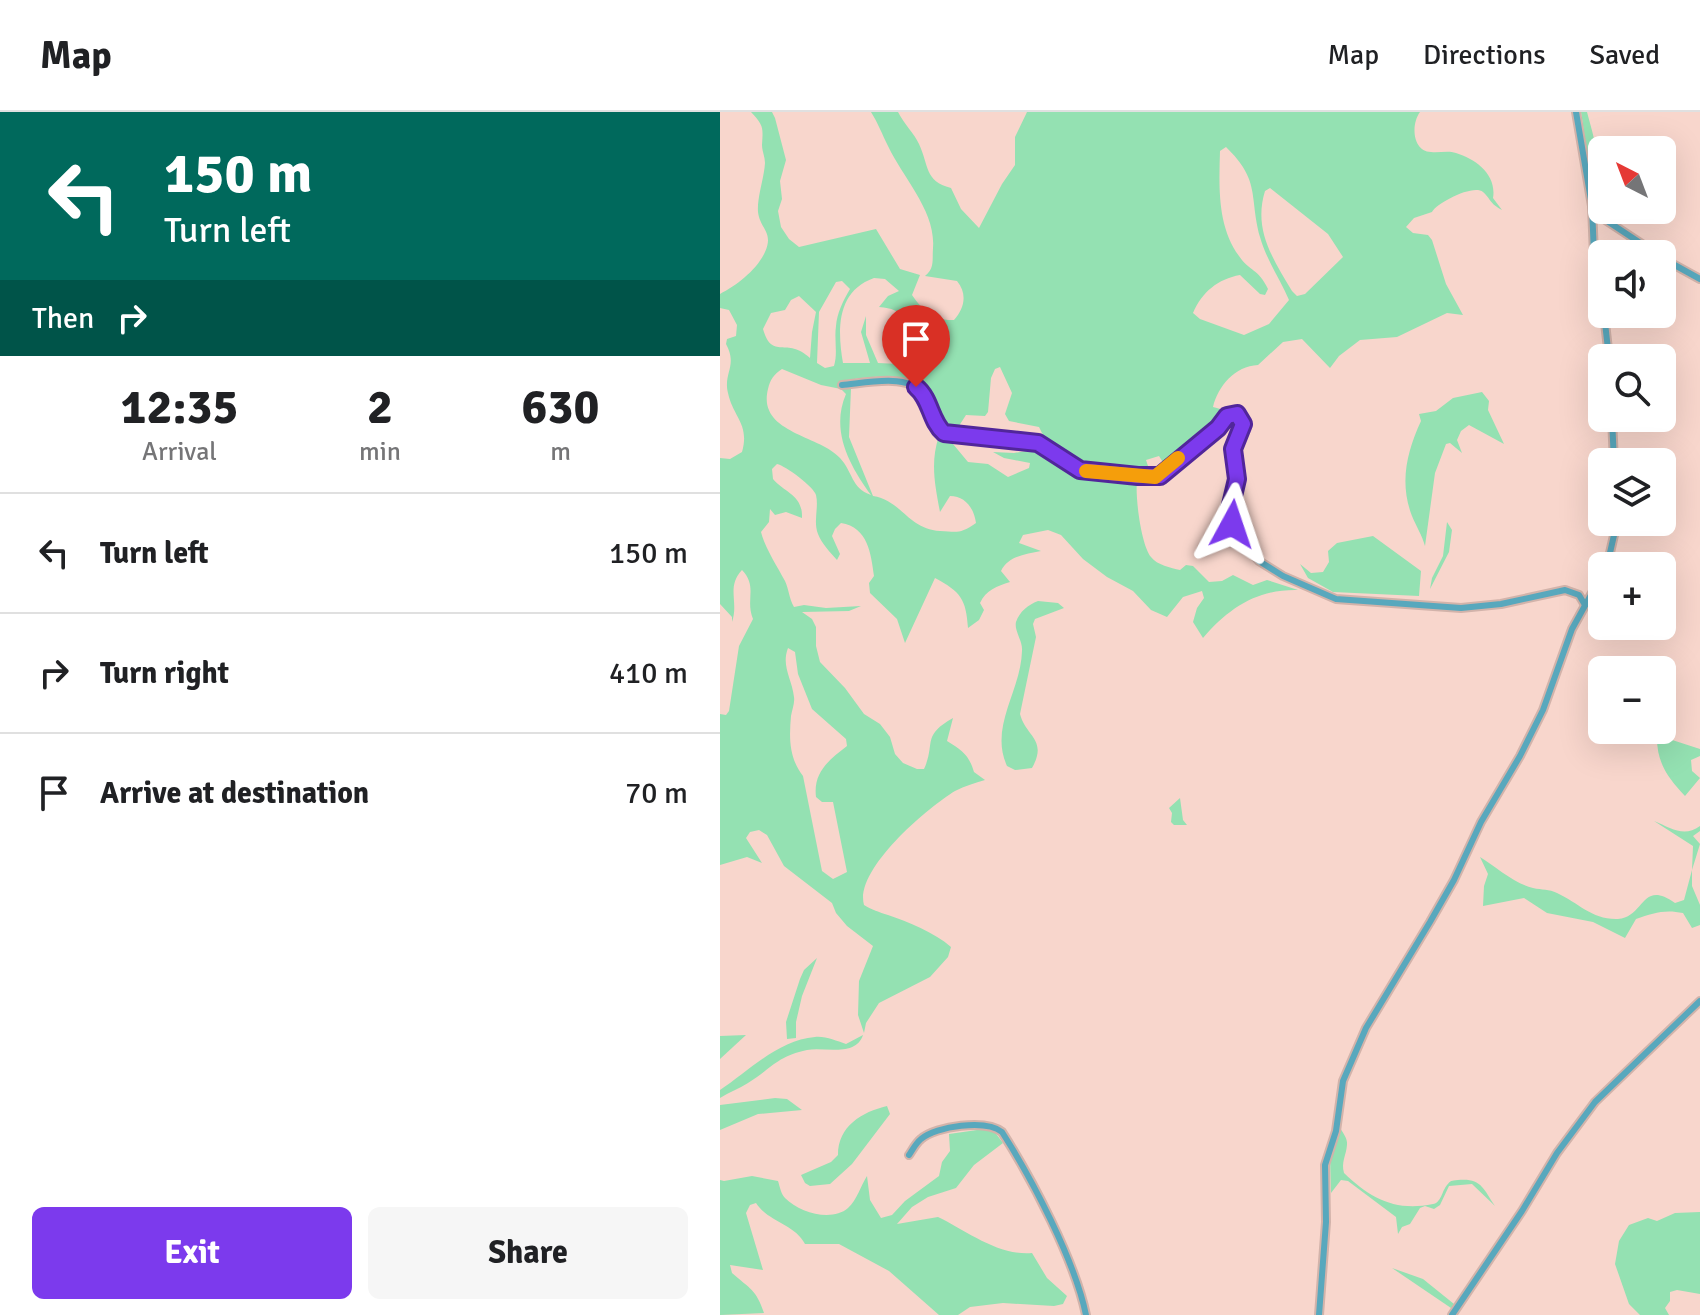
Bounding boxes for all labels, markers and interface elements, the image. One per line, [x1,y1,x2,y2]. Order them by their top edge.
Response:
text: Map [40,32,112,79]
text: Map [1327,38,1379,72]
text: Directions [1423,38,1545,72]
text: Saved [1589,38,1660,72]
north arrow [1588,136,1676,224]
map controls [1588,136,1676,744]
text: 150 m [164,139,312,208]
icon: left [32,144,136,248]
text: Turn left [164,208,291,253]
button: sound [1588,240,1676,328]
icon: right [110,296,154,340]
text: Then [32,300,94,337]
pin [882,305,950,387]
icon: arrive [894,317,938,361]
button: search [1588,344,1676,432]
text: 12:35 [121,378,238,437]
text: 2 [367,378,393,437]
text: 630 [522,378,599,437]
text: Arrival [142,436,217,468]
text: min [359,436,401,468]
text: m [550,436,571,468]
button: layers [1588,448,1676,536]
position arrow [1190,482,1274,566]
icon: left [32,531,76,575]
text: Turn left [100,535,209,572]
text: 150 m [609,535,688,572]
button: + [1588,552,1676,640]
icon: right [32,651,76,695]
text: Turn right [100,655,229,692]
text: 410 m [609,655,688,692]
button: − [1588,656,1676,744]
icon: arrive [32,771,76,815]
text: Arrive at destination [100,775,369,812]
text: 70 m [625,775,688,812]
button: Exit [32,1207,352,1299]
button: Share [368,1207,688,1299]

